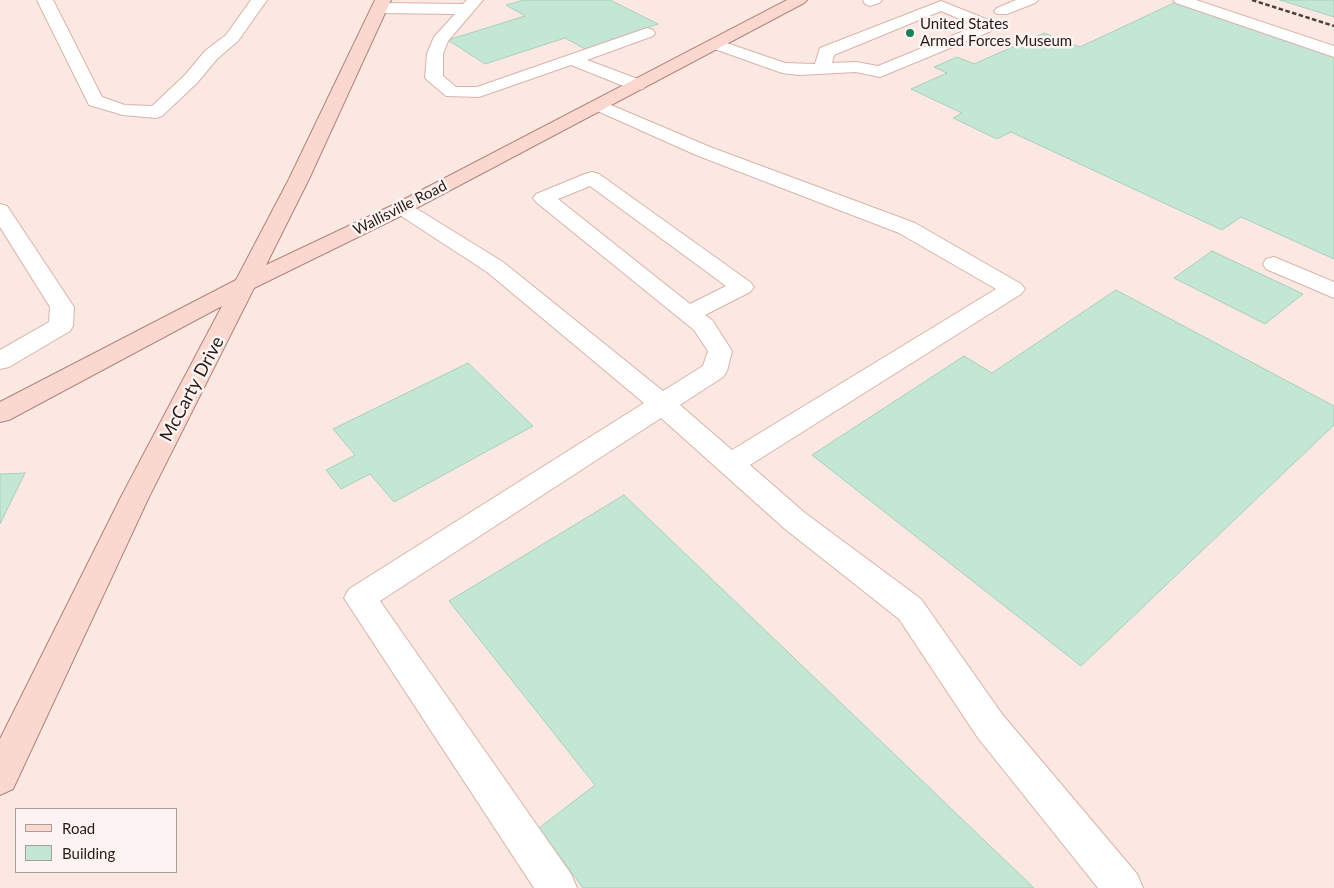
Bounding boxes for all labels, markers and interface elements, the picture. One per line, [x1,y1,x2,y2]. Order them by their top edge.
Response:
place label: United States Armed Forces Museum [920,15,1072,50]
marker: United States Armed Forces Museum [904,27,916,39]
street label: Wallisville Road [350,177,450,239]
street label: McCarty Drive [155,333,229,445]
legend [15,808,178,873]
text: Road [62,819,95,837]
text: Building [62,844,115,862]

